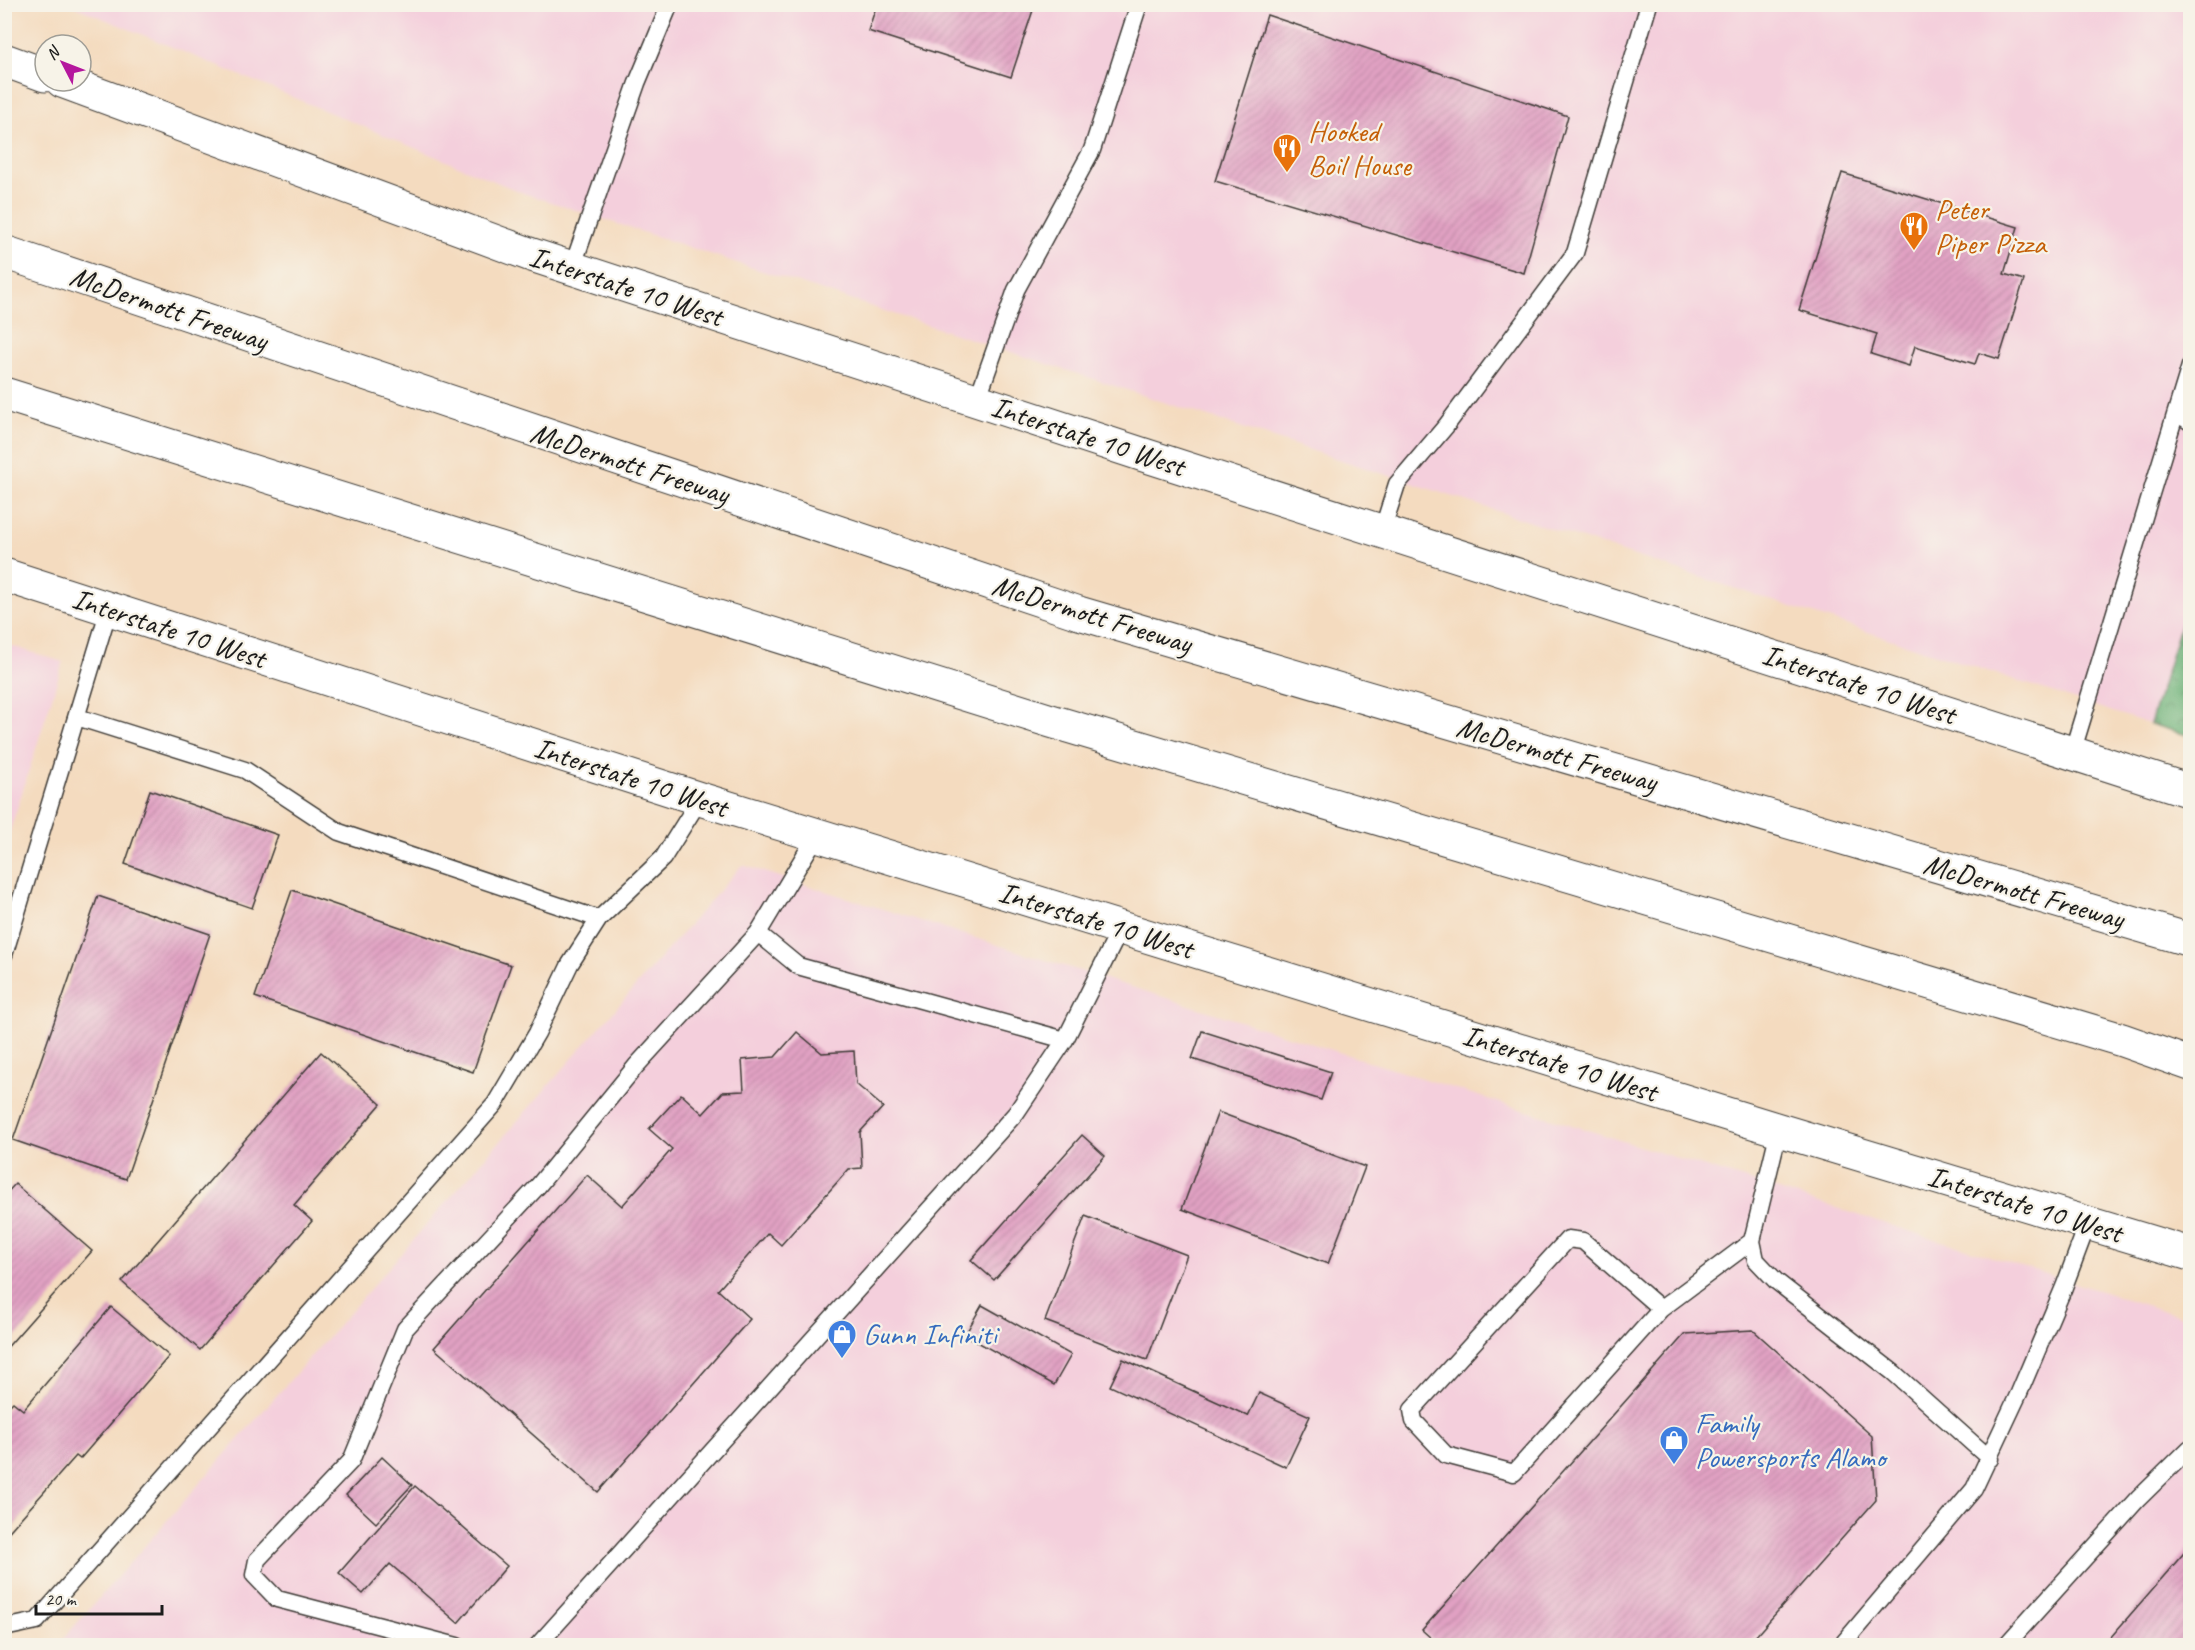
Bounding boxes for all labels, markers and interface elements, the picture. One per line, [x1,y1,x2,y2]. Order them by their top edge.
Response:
north arrow [33,33,93,93]
text: N [42,41,65,64]
place label: Hooked Boil House [1308,112,1413,184]
restaurant icon: Hooked Boil House [1271,132,1303,174]
place label: Peter Piper Pizza [1935,190,2048,262]
restaurant icon: Peter Piper Pizza [1898,210,1930,252]
street label: Interstate 10 West [525,237,730,336]
street label: McDermott Freeway [65,256,274,360]
street label: Interstate 10 West [987,387,1192,486]
street label: McDermott Freeway [526,413,736,513]
street label: McDermott Freeway [988,566,1198,663]
street label: Interstate 10 West [68,579,273,678]
street label: Interstate 10 West [1758,635,1963,734]
street label: McDermott Freeway [1453,707,1663,801]
street label: Interstate 10 West [530,728,735,827]
street label: McDermott Freeway [1920,844,2130,938]
street label: Interstate 10 West [994,872,1201,968]
street label: Interstate 10 West [1458,1015,1665,1111]
street label: Interstate 10 West [1923,1156,2130,1252]
place label: Gunn Infiniti [863,1315,1000,1353]
shop icon: Gunn Infiniti [826,1318,858,1360]
place label: Family Powersports Alamo [1695,1404,1889,1476]
shop icon: Family Powersports Alamo [1658,1424,1690,1466]
scale bar [36,1578,162,1616]
text: 20 m [45,1588,78,1610]

